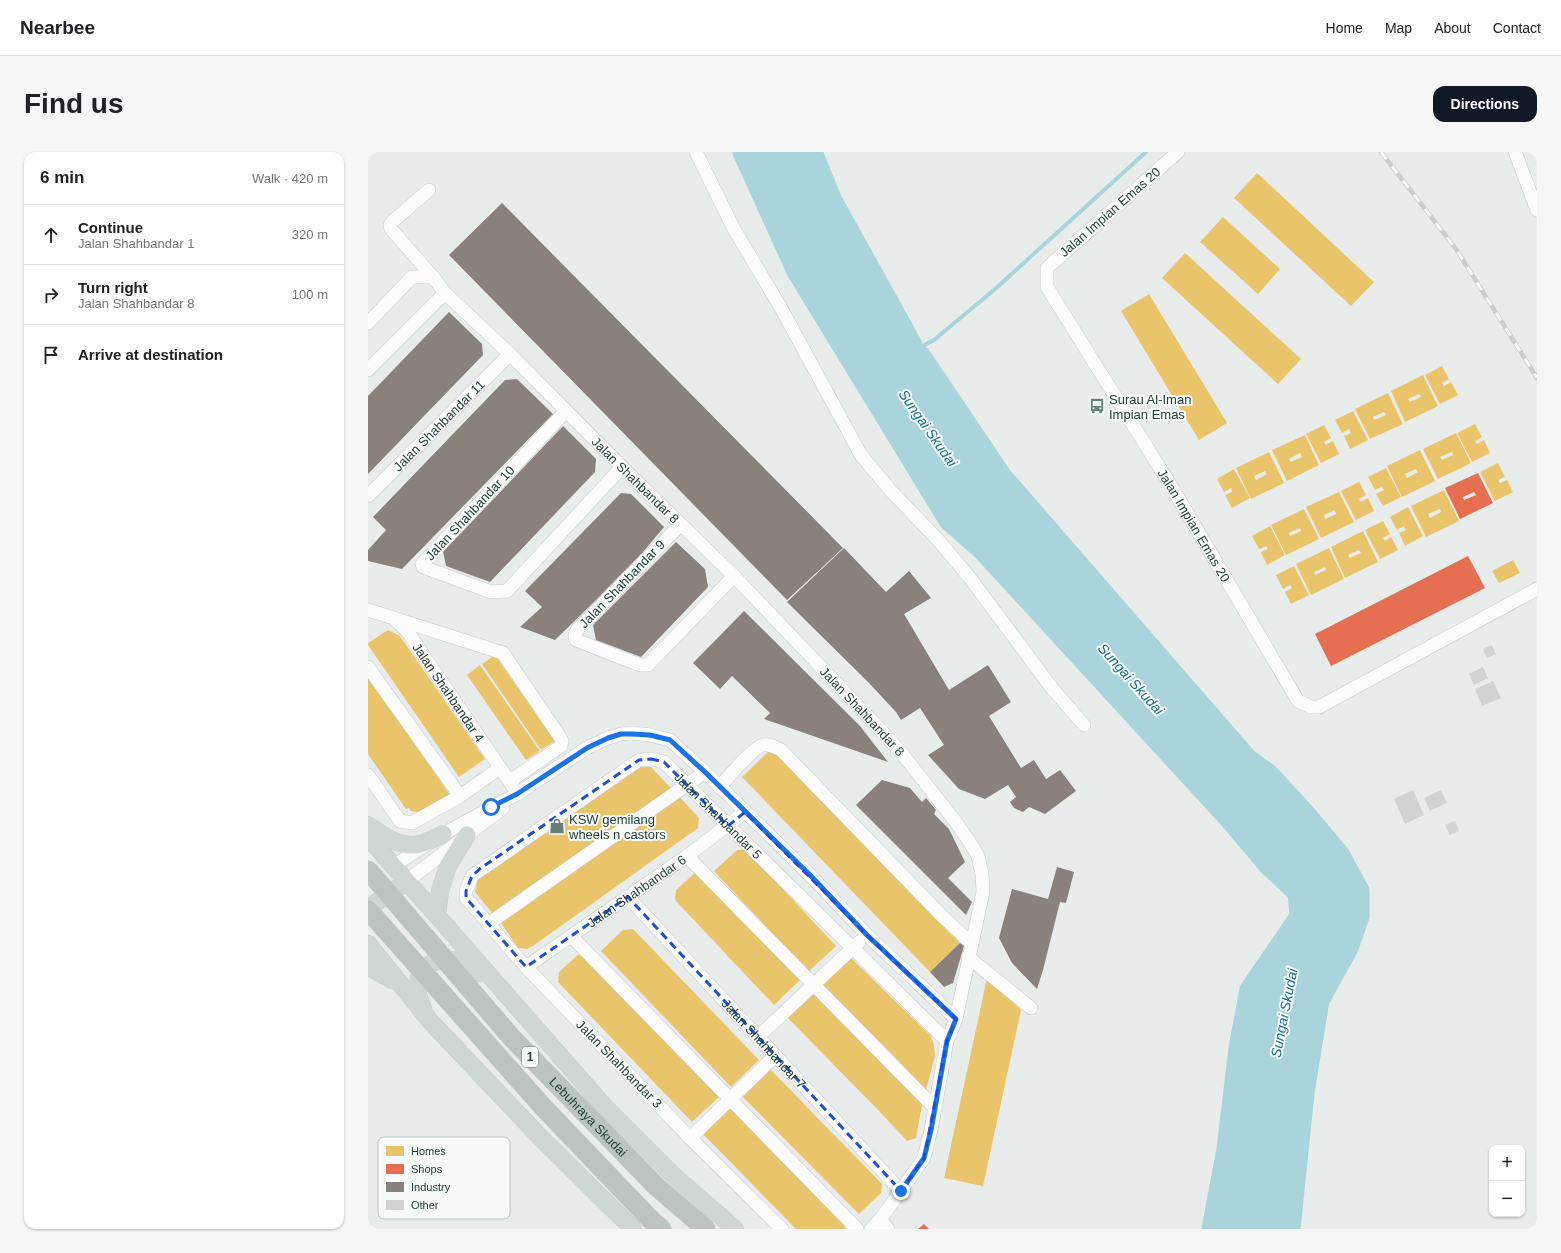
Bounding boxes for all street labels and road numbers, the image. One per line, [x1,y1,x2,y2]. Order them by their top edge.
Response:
street label: Jalan Impian Emas 20 [1057,164,1163,260]
street label: Jalan Shahbandar 11 [390,377,487,474]
street label: Jalan Shahbandar 8 [589,434,682,526]
street label: Jalan Shahbandar 10 [422,463,518,563]
street label: Jalan Impian Emas 20 [1155,466,1233,584]
street label: Jalan Shahbandar 9 [576,537,668,631]
street label: Jalan Shahbandar 4 [410,640,488,745]
street label: Jalan Shahbandar 8 [817,664,908,759]
street label: Jalan Shahbandar 5 [672,769,765,862]
street label: Jalan Shahbandar 6 [584,852,689,930]
street label: Jalan Shahbandar 7 [719,996,809,1091]
street label: Jalan Shahbandar 3 [573,1017,665,1111]
road number: 1 [522,1047,538,1067]
street label: Lebuhraya Skudai [547,1074,631,1160]

